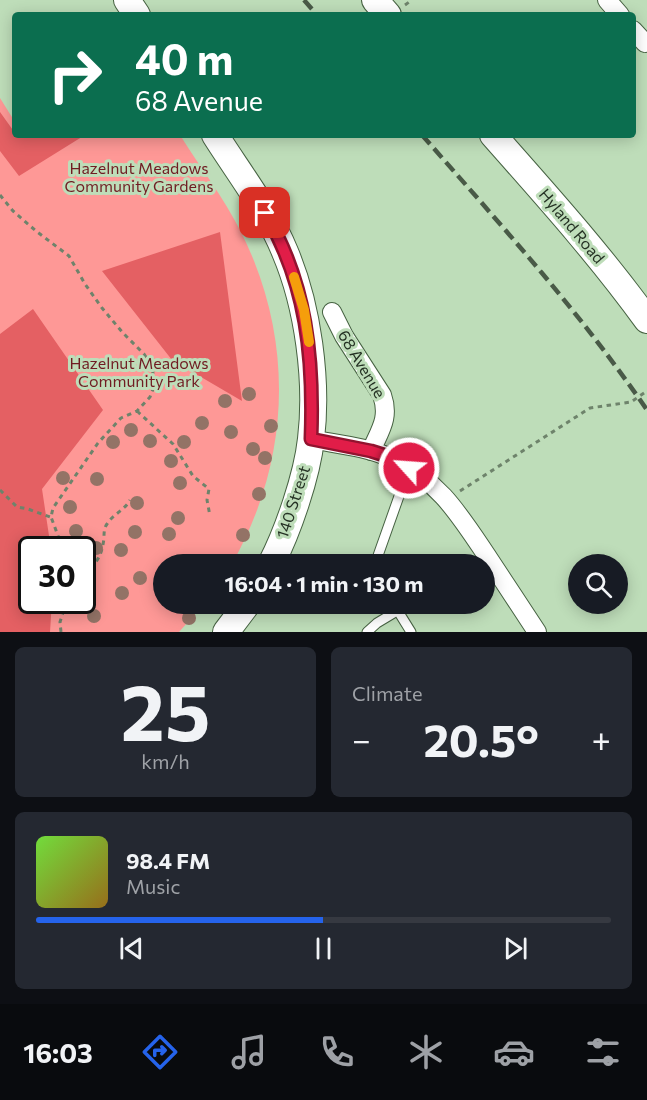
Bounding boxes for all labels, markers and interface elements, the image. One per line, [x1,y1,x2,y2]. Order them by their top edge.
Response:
text: 40 m [135,32,233,84]
icon: right [36,36,114,114]
text: 68 Avenue [135,84,263,117]
park label: Hazelnut Meadows Community Gardens [65,158,213,195]
street label: Hyland Road [536,185,609,267]
pin [239,187,290,238]
icon: arrive [248,196,281,229]
street label: 68 Avenue [335,326,390,401]
park label: Hazelnut Meadows Community Park [69,353,209,390]
position arrow [377,436,441,500]
street label: 140 Street [272,463,313,541]
speed limit sign: 30 [18,536,96,614]
map controls [568,554,628,614]
button: search [568,554,628,614]
text: 16:04 · 1 min · 130 m [225,570,423,597]
text: 25 [121,662,210,757]
text: Climate [352,681,422,705]
text: 20.5° [423,711,539,766]
text: − [352,718,371,759]
text: + [592,718,611,759]
text: km/h [141,749,190,773]
text: 98.4 FM [126,847,210,874]
text: Music [126,874,180,898]
icon: previous [115,932,148,965]
icon: pause [307,932,340,965]
icon: next [499,932,532,965]
icon: directions [139,1031,181,1073]
icon: music [228,1031,270,1073]
icon: phone [316,1031,358,1073]
icon: climate [405,1031,447,1073]
icon: car [493,1031,535,1073]
icon: filters [582,1031,624,1073]
text: 16:03 [23,1036,93,1069]

